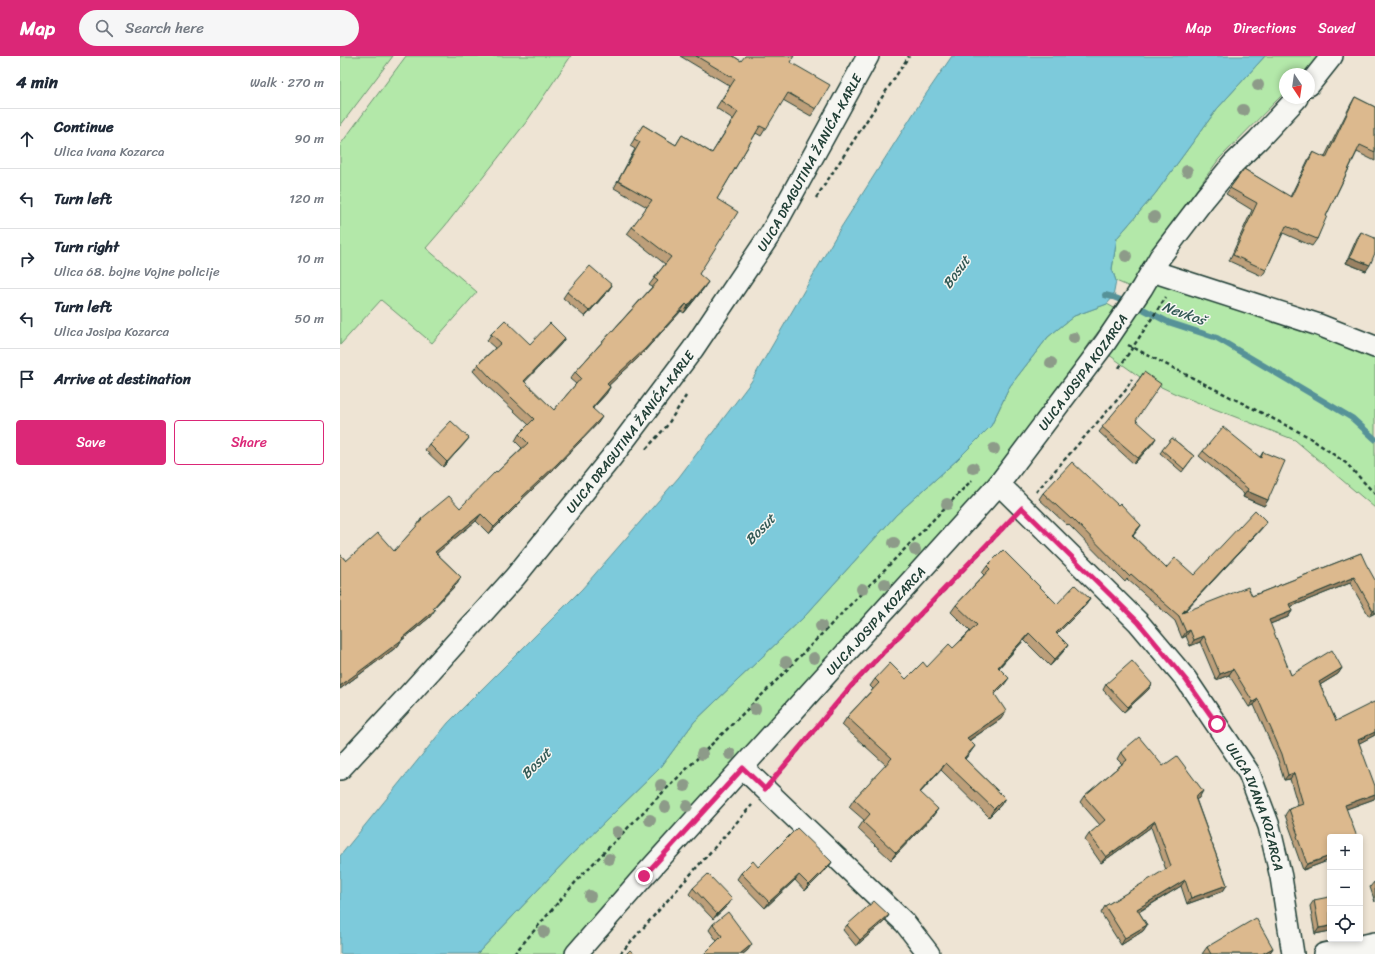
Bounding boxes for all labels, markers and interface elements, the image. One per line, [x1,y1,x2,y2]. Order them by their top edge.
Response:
search box [79,10,359,46]
text: Map [20,12,55,45]
text: Search here [125,15,204,41]
text: Map [1185,16,1211,41]
text: Directions [1233,16,1296,41]
text: Saved [1318,16,1355,41]
icon: search [93,17,115,39]
text: 4 min [16,67,58,97]
north arrow [1279,68,1315,104]
street label: ULICA DRAGUTINA ŽANIĆA-KARLE [751,69,869,256]
text: Walk · 270 m [250,71,324,94]
text: Continue [54,114,114,140]
text: 90 m [294,127,324,150]
icon: ahead [16,128,38,150]
text: Ulica Ivana Kozarca [54,140,165,163]
text: Turn left [54,186,112,212]
text: 120 m [289,187,324,210]
icon: left [16,188,38,210]
text: Turn right [54,234,119,260]
text: 10 m [297,247,324,270]
icon: right [16,248,38,270]
water label: Bosut [936,249,978,294]
text: Ulica 68. bojne Vojne policije [54,260,220,283]
text: Turn left [54,294,112,320]
water label: Nevkoš [1159,294,1212,334]
text: 50 m [294,307,324,330]
icon: left [16,308,38,330]
street label: ULICA JOSIPA KOZARCA [1032,309,1134,436]
text: Ulica Josipa Kozarca [54,320,169,343]
street label: ULICA DRAGUTINA ŽANIĆA-KARLE [560,345,701,518]
text: Arrive at destination [54,366,191,392]
icon: arrive [16,368,38,390]
button: Save [16,420,166,465]
button: Share [174,420,324,465]
water label: Bosut [739,506,783,551]
street label: ULICA JOSIPA KOZARCA [820,561,931,681]
route start [1208,715,1226,733]
street label: ULICA IVANA KOZARCA [1219,738,1290,873]
water label: Bosut [515,740,559,785]
map controls [1327,834,1363,942]
button: + [1327,834,1363,870]
route end [635,867,653,885]
button: − [1327,870,1363,906]
button: locate [1327,906,1363,942]

